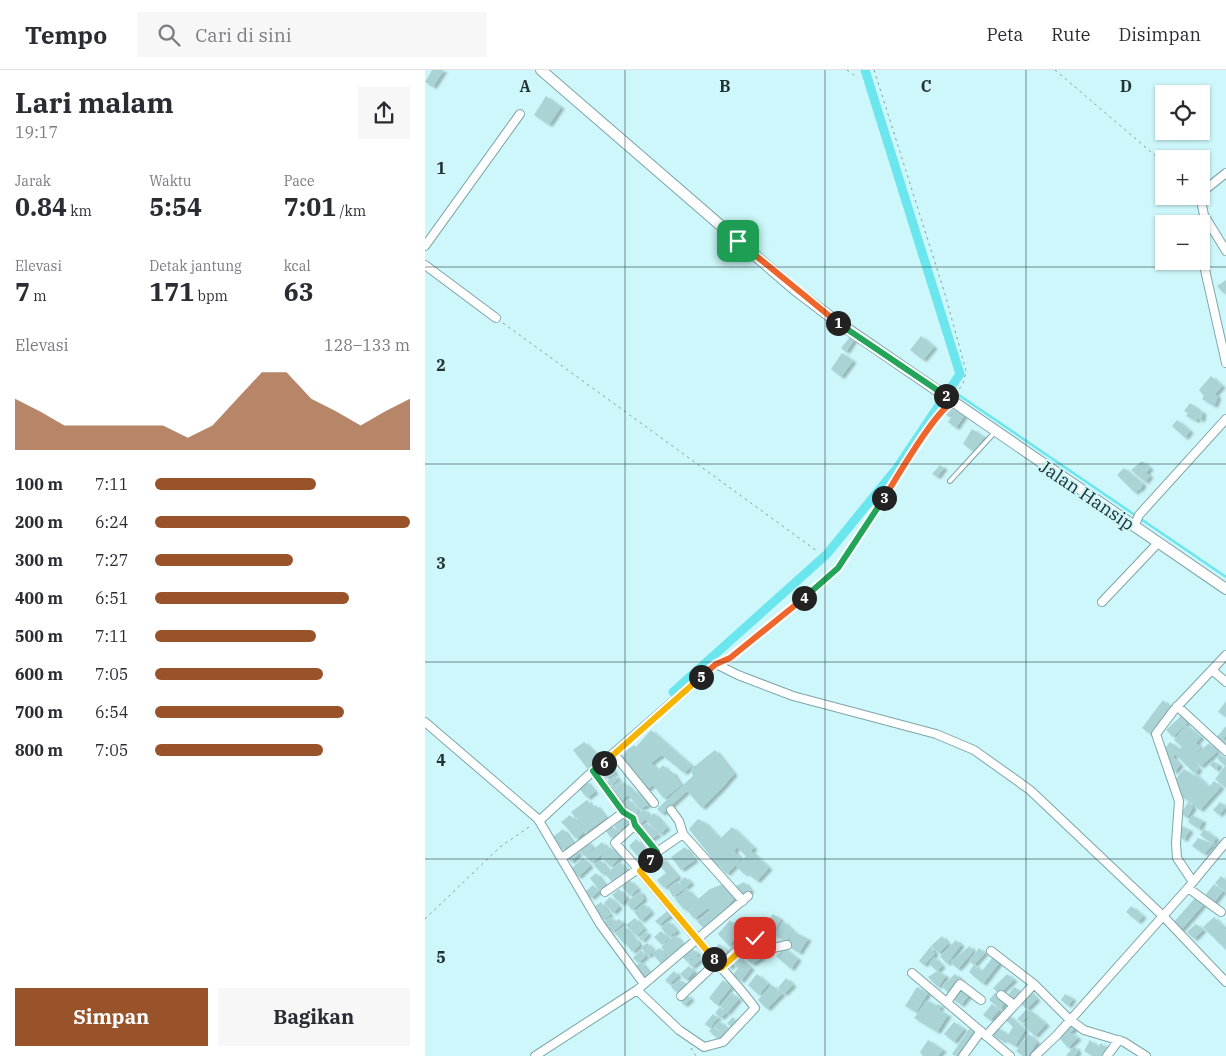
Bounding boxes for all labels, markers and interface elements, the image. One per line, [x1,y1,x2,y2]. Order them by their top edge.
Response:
search box [137,12,487,57]
text: Tempo [25,19,107,51]
icon: search [155,21,183,49]
text: Cari di sini [195,23,292,47]
text: Peta [987,23,1023,46]
text: Rute [1051,23,1090,46]
text: Disimpan [1118,23,1201,46]
text: A [519,76,531,96]
text: B [719,76,731,96]
text: C [921,76,931,96]
text: D [1120,76,1132,96]
text: Lari malam [15,84,174,121]
map controls [1155,85,1210,270]
button: locate [1155,85,1210,140]
button: share [358,87,410,139]
text: 19:17 [15,122,58,142]
button: + [1155,150,1210,205]
text: 1 [436,158,446,178]
text: Jarak [15,172,51,190]
text: Waktu [149,172,191,190]
text: Pace [284,172,314,190]
text: 0.84 [15,190,67,223]
text: 5:54 [149,190,202,223]
text: 7:01 [284,190,336,223]
text: km [67,202,92,220]
text: /km [336,202,366,220]
button: − [1155,215,1210,270]
pin [717,220,759,262]
icon: arrive [724,227,752,255]
text: Elevasi [15,257,62,275]
text: Detak jantung [149,257,242,275]
text: kcal [284,257,311,275]
text: 7 [15,275,30,308]
text: 171 [149,275,194,308]
text: 63 [284,275,314,308]
text: m [30,287,47,305]
text: bpm [194,287,228,305]
pin: 1 [825,310,851,336]
text: 1 [834,314,843,332]
text: Elevasi [15,335,69,355]
text: 128–133 m [324,335,410,355]
text: 2 [436,355,446,375]
pin: 2 [933,384,959,408]
text: 2 [942,387,951,405]
street label: Jalan Hansip [1035,455,1139,535]
text: 100 m [15,474,63,494]
text: 7:11 [95,474,128,494]
pin: 3 [871,486,897,510]
text: 3 [880,489,889,507]
text: 200 m [15,512,63,532]
text: 6:24 [95,512,128,532]
text: 300 m [15,550,63,570]
text: 7:27 [95,550,128,570]
text: 3 [436,553,446,573]
pin: 4 [791,586,817,610]
text: 400 m [15,588,63,608]
text: 6:51 [95,588,128,608]
text: 4 [800,589,809,607]
text: 500 m [15,626,63,646]
text: 7:11 [95,626,128,646]
text: 600 m [15,664,63,684]
text: 7:05 [95,664,128,684]
pin: 5 [689,664,713,690]
text: 5 [697,668,706,686]
text: 700 m [15,702,63,722]
text: 6:54 [95,702,128,722]
text: 800 m [15,740,63,760]
text: 7:05 [95,740,128,760]
text: 4 [436,750,446,770]
pin: 6 [591,750,617,776]
text: 6 [600,754,609,772]
pin: 7 [637,848,663,872]
text: 7 [646,851,655,869]
pin [734,917,776,959]
icon: check [741,924,769,952]
pin: 8 [701,946,727,972]
text: 5 [436,947,446,967]
text: 8 [710,950,719,968]
button: Simpan [15,988,208,1046]
button: Bagikan [218,988,410,1046]

